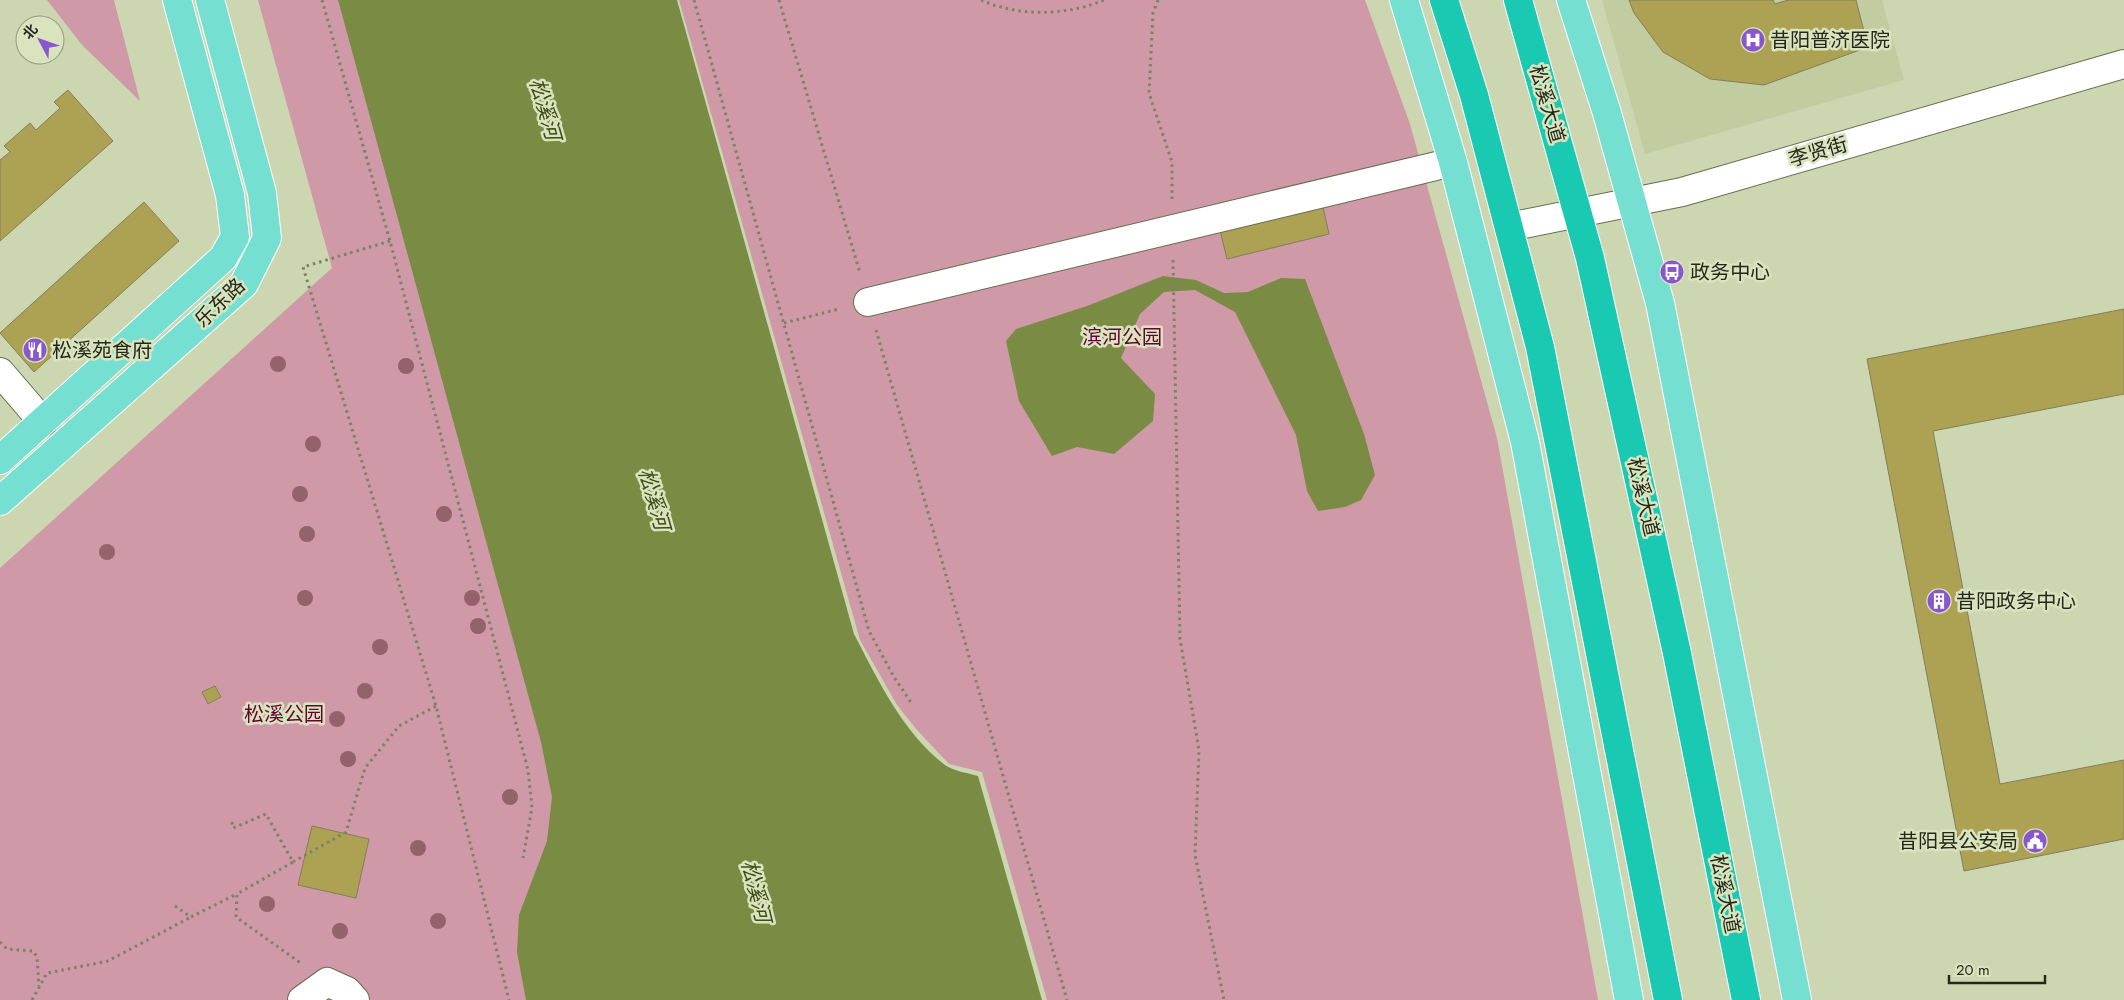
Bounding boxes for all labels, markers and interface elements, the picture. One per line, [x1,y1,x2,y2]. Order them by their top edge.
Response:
north arrow [15,15,65,65]
text: 北 [18,20,42,43]
place label: 昔阳普济医院 [1770,26,1890,55]
hospital icon: 昔阳普济医院 [1740,27,1766,53]
street label: 松溪大道 [1522,62,1572,146]
water label: 松溪河 [522,75,569,147]
street label: 李贤街 [1785,130,1851,174]
place label: 政务中心 [1690,258,1770,287]
bus stop icon: 政务中心 [1659,259,1685,285]
street label: 乐东路 [188,272,252,334]
park label: 滨河公园 [1082,323,1162,352]
place label: 松溪苑食府 [52,336,152,365]
restaurant icon: 松溪苑食府 [22,337,48,363]
street label: 松溪大道 [1620,455,1666,539]
water label: 松溪河 [631,465,678,537]
place label: 昔阳政务中心 [1956,587,2076,616]
building icon: 昔阳政务中心 [1926,588,1952,614]
park label: 松溪公园 [244,700,324,729]
place label: 昔阳县公安局 [1898,827,2018,856]
public building icon: 昔阳县公安局 [2022,828,2048,854]
street label: 松溪大道 [1703,852,1747,936]
water label: 松溪河 [734,857,779,929]
scale bar [1949,952,2045,984]
text: 20 m [1956,959,1990,981]

